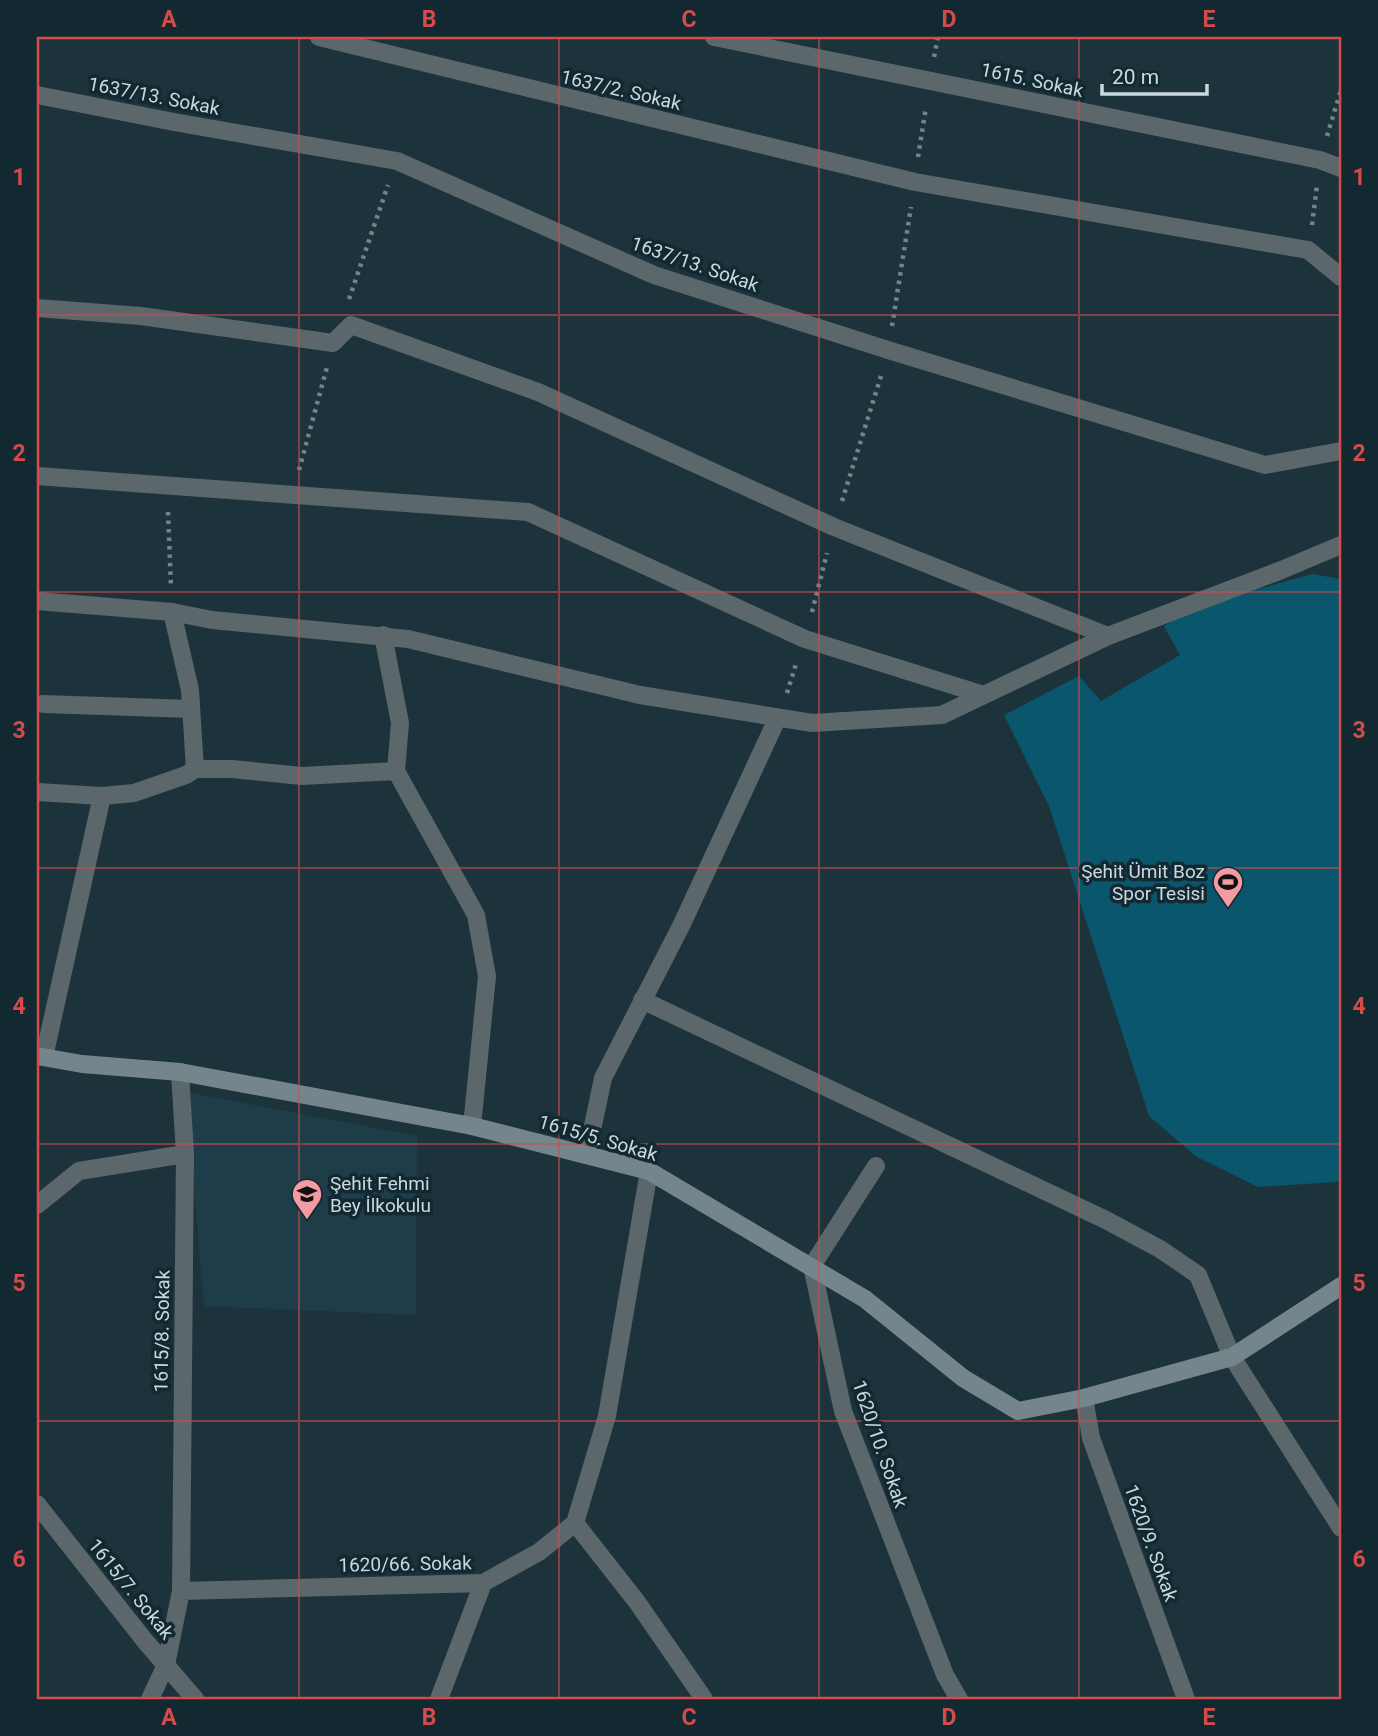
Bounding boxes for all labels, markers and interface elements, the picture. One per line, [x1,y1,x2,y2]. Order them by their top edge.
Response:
text: A [161,6,177,33]
text: B [422,6,436,33]
text: C [681,6,697,33]
text: D [942,6,956,33]
text: E [1203,6,1216,33]
scale bar [1102,52,1206,96]
street label: 1615. Sokak [979,58,1086,102]
street label: 1637/2. Sokak [559,65,684,115]
text: 20 m [1112,65,1159,89]
street label: 1637/13. Sokak [86,72,222,120]
text: 1 [12,164,26,191]
text: 1 [1352,164,1366,191]
street label: 1637/13. Sokak [628,231,762,297]
text: 2 [12,440,26,467]
text: 2 [1352,440,1366,467]
text: 3 [12,717,26,744]
text: 3 [1352,717,1366,744]
place label: Şehit Ümit Boz Spor Tesisi [1081,860,1205,905]
sports icon: Şehit Ümit Boz Spor Tesisi [1211,865,1245,909]
text: 4 [12,993,26,1020]
text: 4 [1352,993,1366,1020]
street label: 1615/5. Sokak [536,1110,660,1166]
place label: Şehit Fehmi Bey İlkokulu [330,1172,431,1217]
school or university icon: Şehit Fehmi Bey İlkokulu [290,1177,324,1221]
street label: 1615/8. Sokak [149,1269,175,1393]
text: 5 [12,1270,26,1297]
text: 5 [1352,1270,1366,1297]
street label: 1620/10. Sokak [847,1377,913,1511]
street label: 1620/9. Sokak [1119,1481,1183,1605]
street label: 1615/7. Sokak [83,1534,179,1644]
text: 6 [12,1546,26,1573]
text: 6 [1352,1546,1366,1573]
street label: 1620/66. Sokak [338,1551,472,1577]
text: A [161,1704,177,1731]
text: B [422,1704,436,1731]
text: C [681,1704,697,1731]
text: D [942,1704,956,1731]
text: E [1203,1704,1216,1731]

